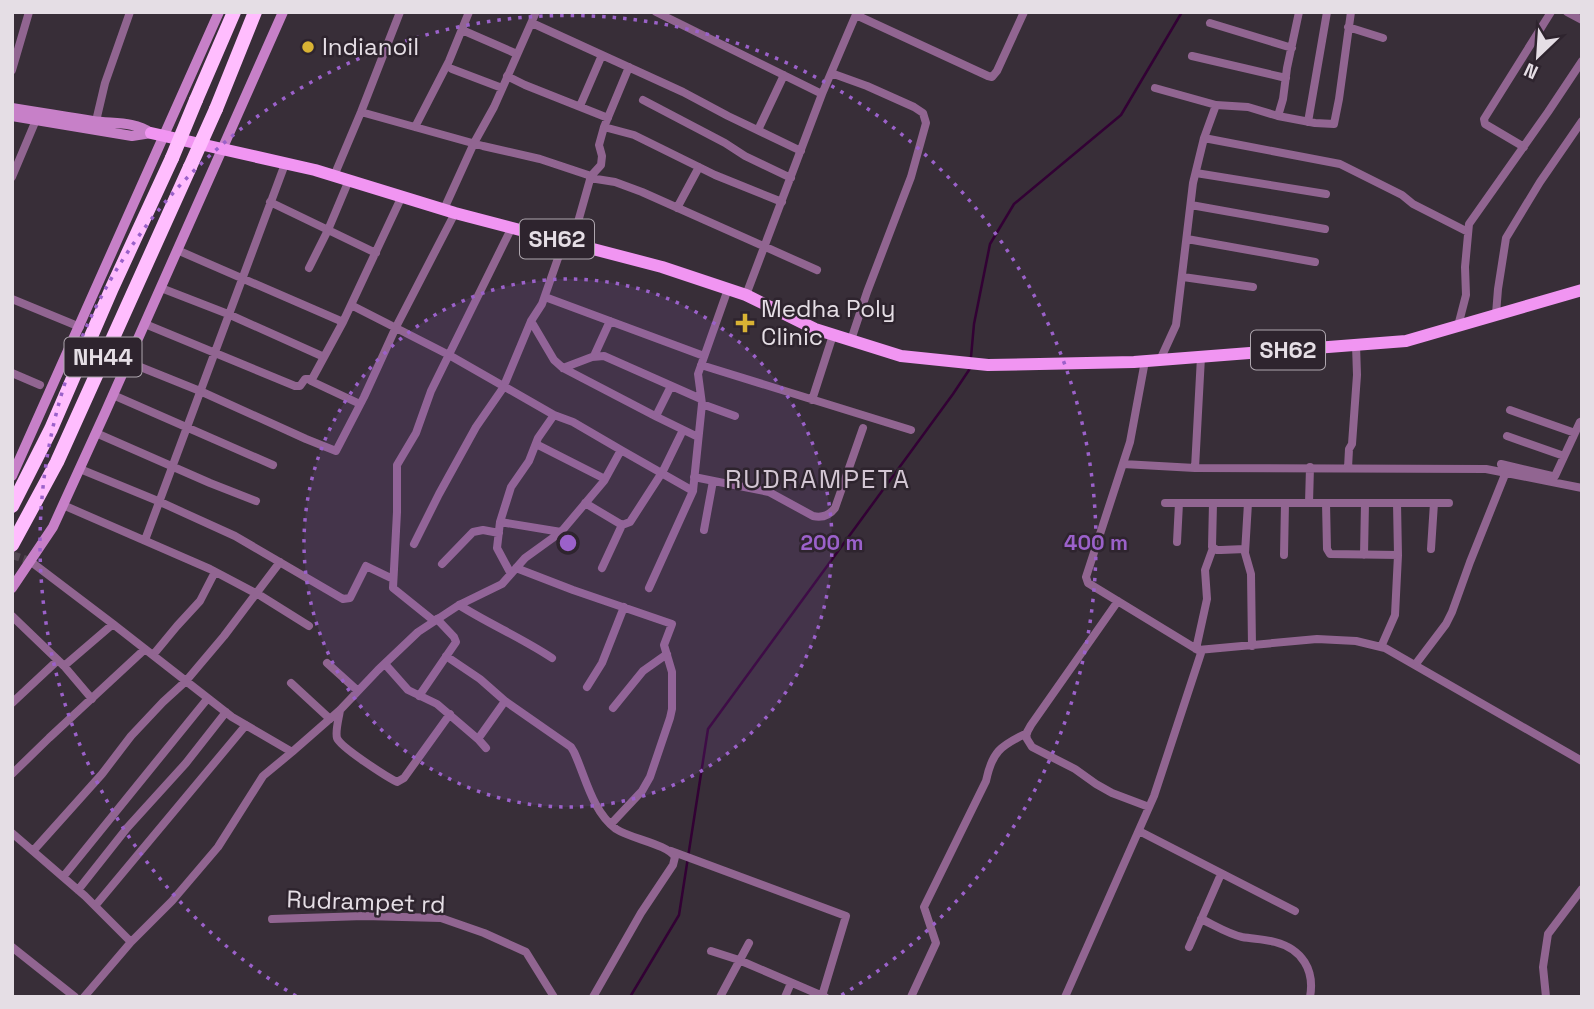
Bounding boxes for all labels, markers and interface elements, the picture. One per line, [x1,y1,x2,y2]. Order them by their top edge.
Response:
north arrow [1503,21,1573,91]
place label: Indianoil [322,31,419,62]
marker: Indianoil [300,39,316,55]
text: N [1520,57,1542,85]
road number: SH62 [520,220,594,258]
place label: Medha Poly Clinic [761,293,896,352]
marker: Medha Poly Clinic [735,313,755,333]
road number: SH62 [1251,330,1325,370]
road number: NH44 [64,338,142,376]
district label: RUDRAMPETA [725,462,911,496]
text: 200 m [801,529,863,556]
text: 400 m [1064,529,1128,556]
centre of rings [556,531,580,555]
street label: Rudrampet rd [286,883,446,920]

